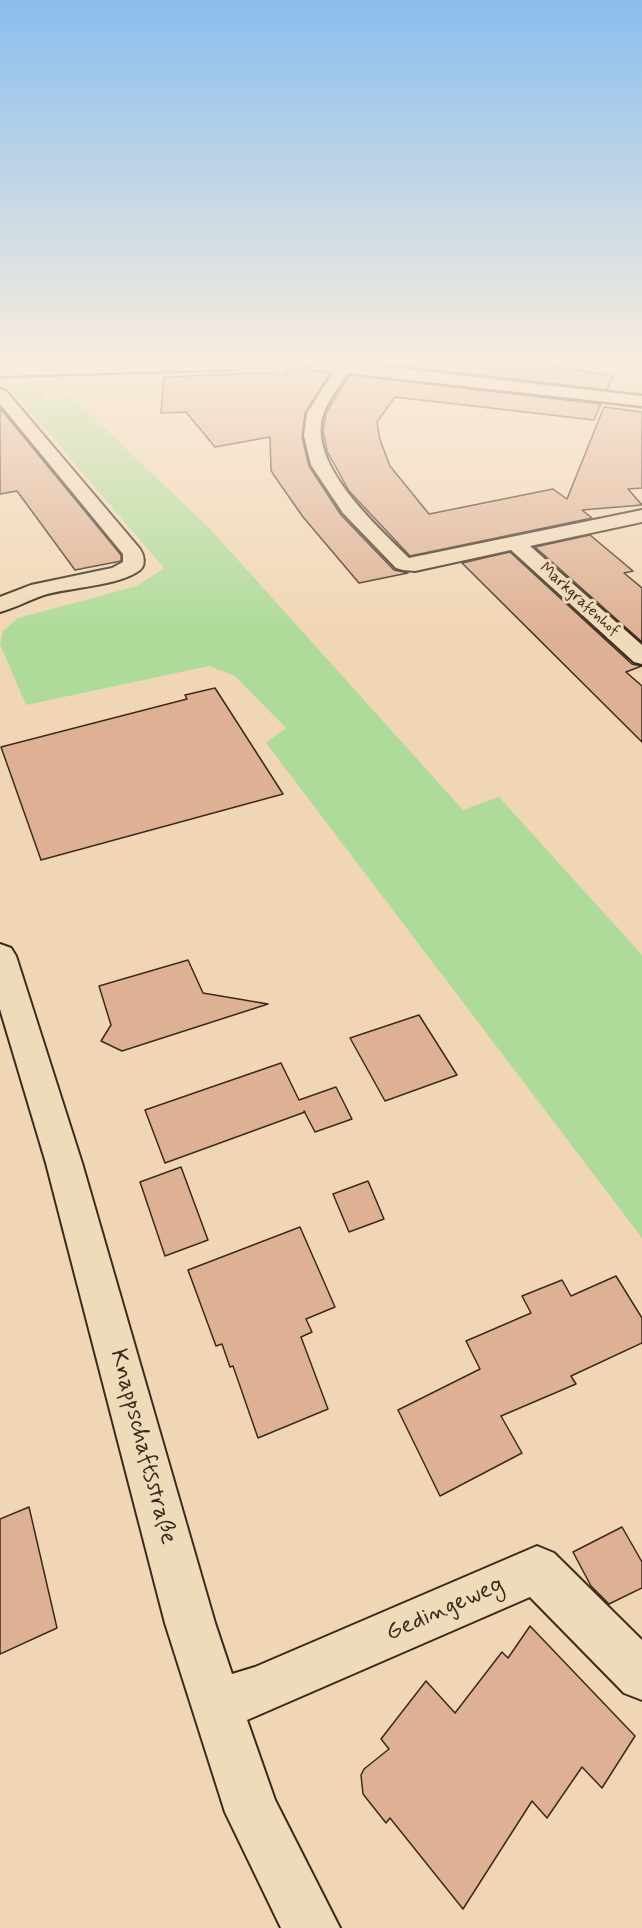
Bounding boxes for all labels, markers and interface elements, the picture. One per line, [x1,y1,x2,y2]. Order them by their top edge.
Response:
street label: Markgrafenhof [535,559,623,641]
street label: Knappschaftsstraße [102,1346,182,1548]
street label: Gedingeweg [382,1571,508,1649]

